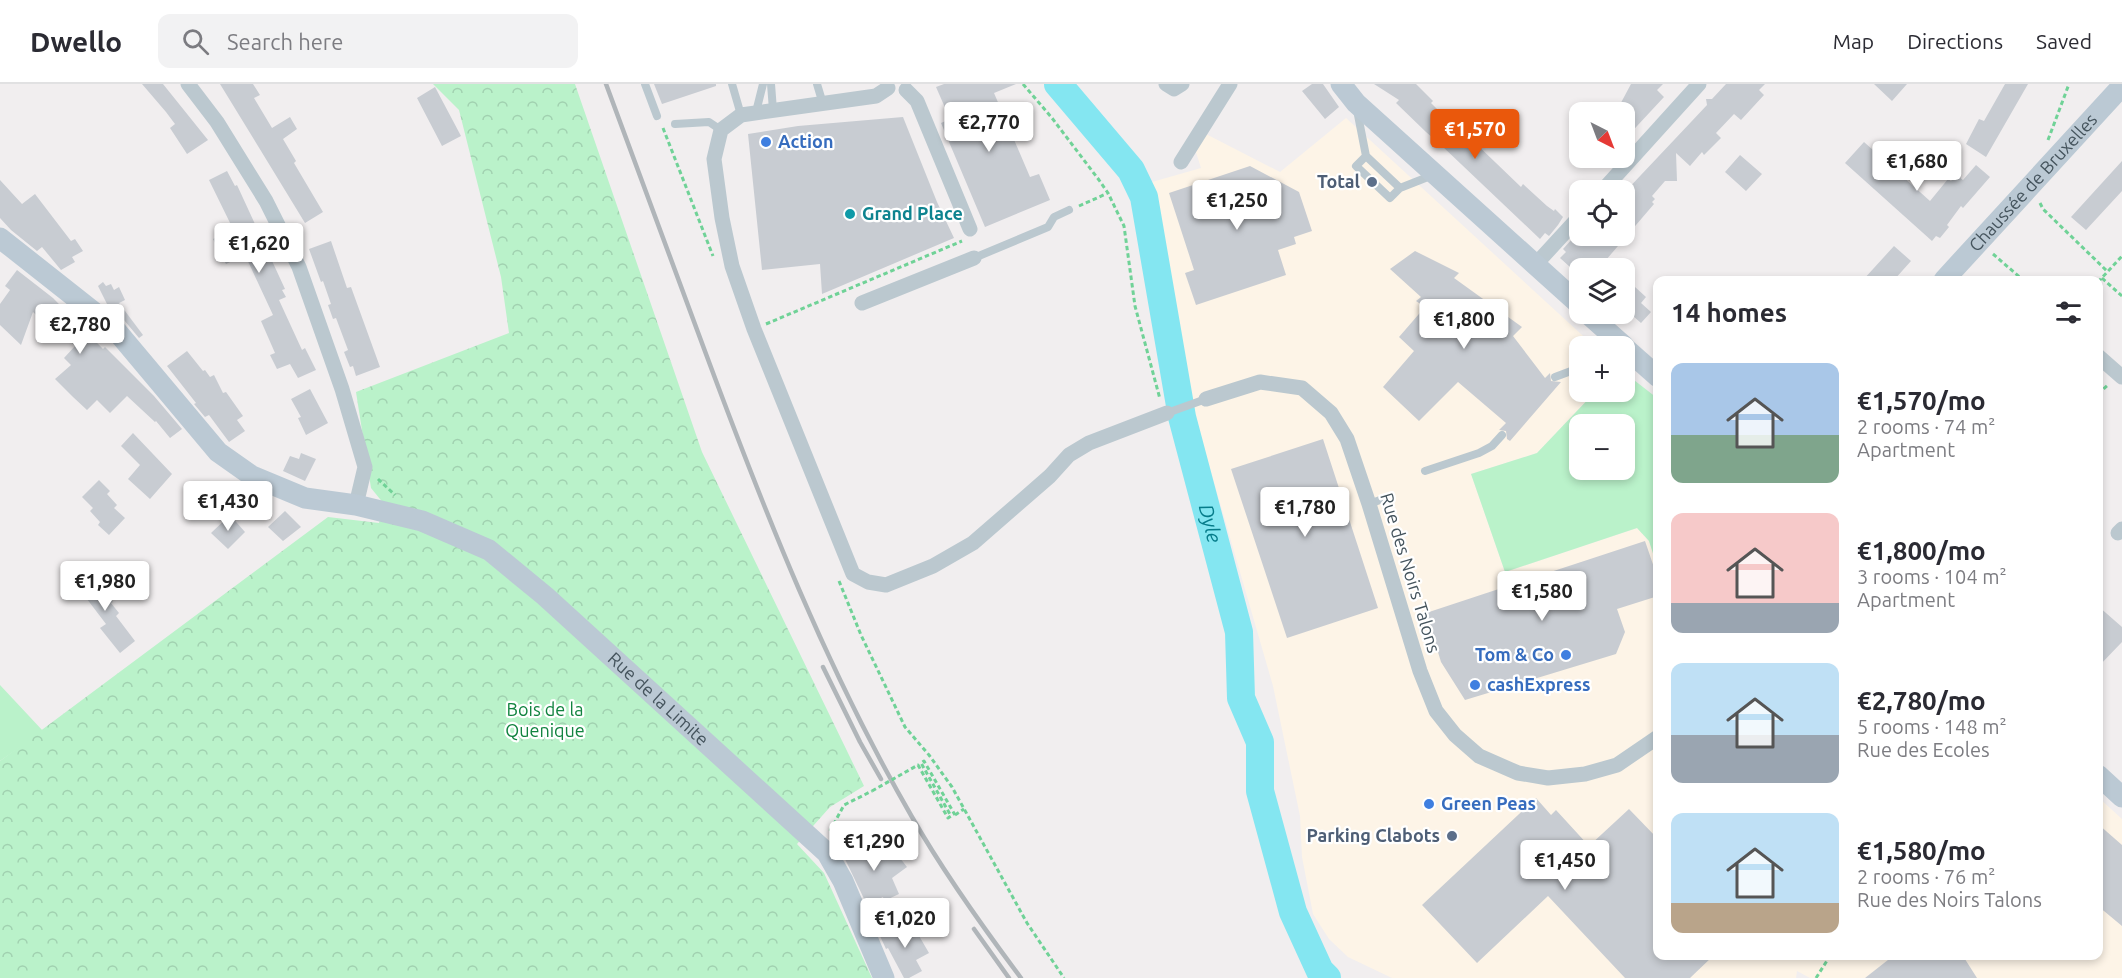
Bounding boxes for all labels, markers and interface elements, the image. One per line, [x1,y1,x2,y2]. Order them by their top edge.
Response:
search box [158,14,578,68]
icon: search [179,25,212,58]
text: Dwello [30,26,122,57]
text: Search here [227,29,343,54]
text: Map [1833,29,1874,53]
text: Directions [1907,29,2003,53]
text: Saved [2036,29,2092,53]
pin: €2,770 [940,102,1038,153]
north arrow [1569,102,1635,168]
map controls [1569,102,1635,480]
pin: €1,570 [1426,109,1524,160]
street label: Chaussée de Bruxelles [1964,109,2101,255]
text: €2,770 [958,110,1020,133]
text: €1,570 [1444,117,1506,140]
place label: Action [778,131,833,151]
marker: Action [759,135,773,149]
pin: €1,680 [1868,141,1966,192]
text: €1,680 [1886,149,1948,172]
place label: Total [1317,171,1361,191]
marker: Total [1365,175,1379,189]
pin: €1,250 [1188,180,1286,231]
button: locate [1569,180,1635,246]
text: €1,250 [1206,188,1268,211]
place label: Grand Place [862,203,963,223]
marker: Grand Place [843,207,857,221]
pin: €1,620 [210,223,308,274]
text: €1,620 [228,231,290,254]
button: layers [1569,258,1635,324]
icon: filters [2052,296,2085,329]
text: 14 homes [1671,298,1787,327]
pin: €1,800 [1415,299,1513,350]
pin: €2,780 [31,304,129,355]
text: €1,800 [1433,307,1495,330]
text: €2,780 [49,312,111,335]
button: + [1569,336,1635,402]
text: €1,570/mo [1857,386,1986,415]
icon: home [1719,387,1791,459]
button: − [1569,414,1635,480]
text: 2 rooms · 74 m² [1857,415,1995,438]
text: Apartment [1857,438,1955,461]
pin: €1,430 [179,481,277,532]
pin: €1,780 [1256,487,1354,538]
text: €1,430 [197,489,259,512]
street label: Rue des Noirs Talons [1377,490,1445,655]
text: €1,780 [1274,495,1336,518]
water label: Dyle [1195,501,1227,545]
text: €1,800/mo [1857,536,1986,565]
icon: home [1719,537,1791,609]
pin: €1,980 [56,561,154,612]
text: 3 rooms · 104 m² [1857,565,2007,588]
text: €1,980 [74,569,136,592]
pin: €1,580 [1493,571,1591,622]
text: €1,580 [1511,579,1573,602]
text: Apartment [1857,588,1955,611]
place label: Tom & Co [1475,644,1554,664]
street label: Rue de la Limite [604,648,713,749]
marker: Tom & Co [1559,648,1573,662]
place label: cashExpress [1487,674,1590,694]
marker: cashExpress [1468,678,1482,692]
text: €2,780/mo [1857,686,1986,715]
icon: home [1719,687,1791,759]
park label: Bois de la Quenique [505,699,585,741]
text: 5 rooms · 148 m² [1857,715,2007,738]
text: Rue des Ecoles [1857,738,1990,761]
place label: Green Peas [1441,793,1536,813]
marker: Green Peas [1422,797,1436,811]
pin: €1,290 [825,821,923,872]
place label: Parking Clabots [1306,825,1440,845]
text: €1,290 [843,829,905,852]
marker: Parking Clabots [1445,829,1459,843]
text: €1,580/mo [1857,836,1986,865]
icon: home [1719,837,1791,909]
pin: €1,450 [1516,840,1614,891]
text: €1,450 [1534,848,1596,871]
text: 2 rooms · 76 m² [1857,865,1995,888]
text: Rue des Noirs Talons [1857,888,2042,911]
pin: €1,020 [856,898,954,949]
text: €1,020 [874,906,936,929]

